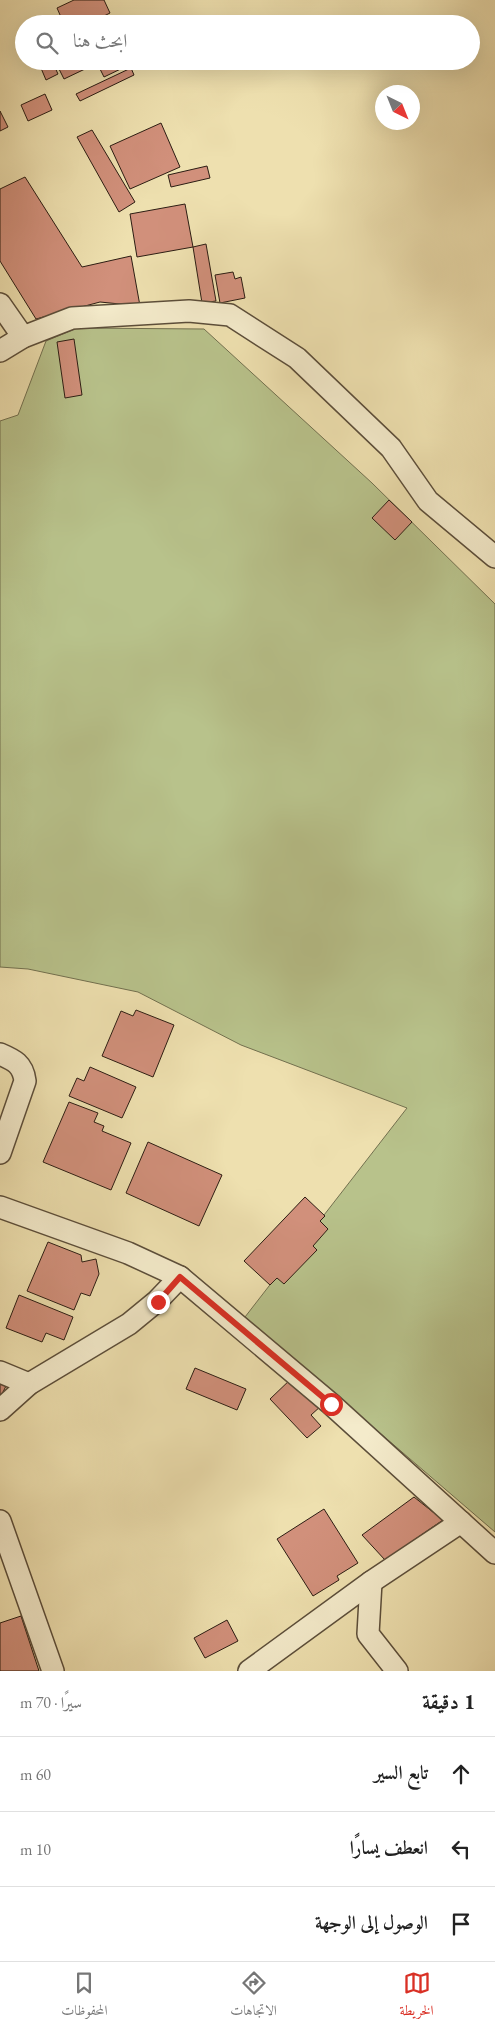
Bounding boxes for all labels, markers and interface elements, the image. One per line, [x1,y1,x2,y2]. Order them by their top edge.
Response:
search box [15,15,480,70]
text: ابحث هنا [73,28,127,53]
icon: search [33,29,61,57]
north arrow [375,85,420,130]
route end [147,1291,170,1314]
route start [320,1393,343,1416]
text: 1 دقيقة [422,1688,475,1715]
text: سيرًا · 70 m [20,1692,82,1713]
text: تابع السير [374,1760,428,1785]
icon: ahead [447,1760,475,1788]
text: 60 m [20,1764,51,1785]
text: انعطف يسارًا [350,1835,428,1860]
icon: left [447,1835,475,1863]
text: 10 m [20,1839,51,1860]
text: الوصول إلى الوجهة [315,1910,428,1935]
icon: arrive [447,1910,475,1938]
tab: المحفوظات [61,1969,108,2024]
tab: الاتجاهات [230,1969,277,2024]
tab: الخريطة [400,1969,434,2024]

